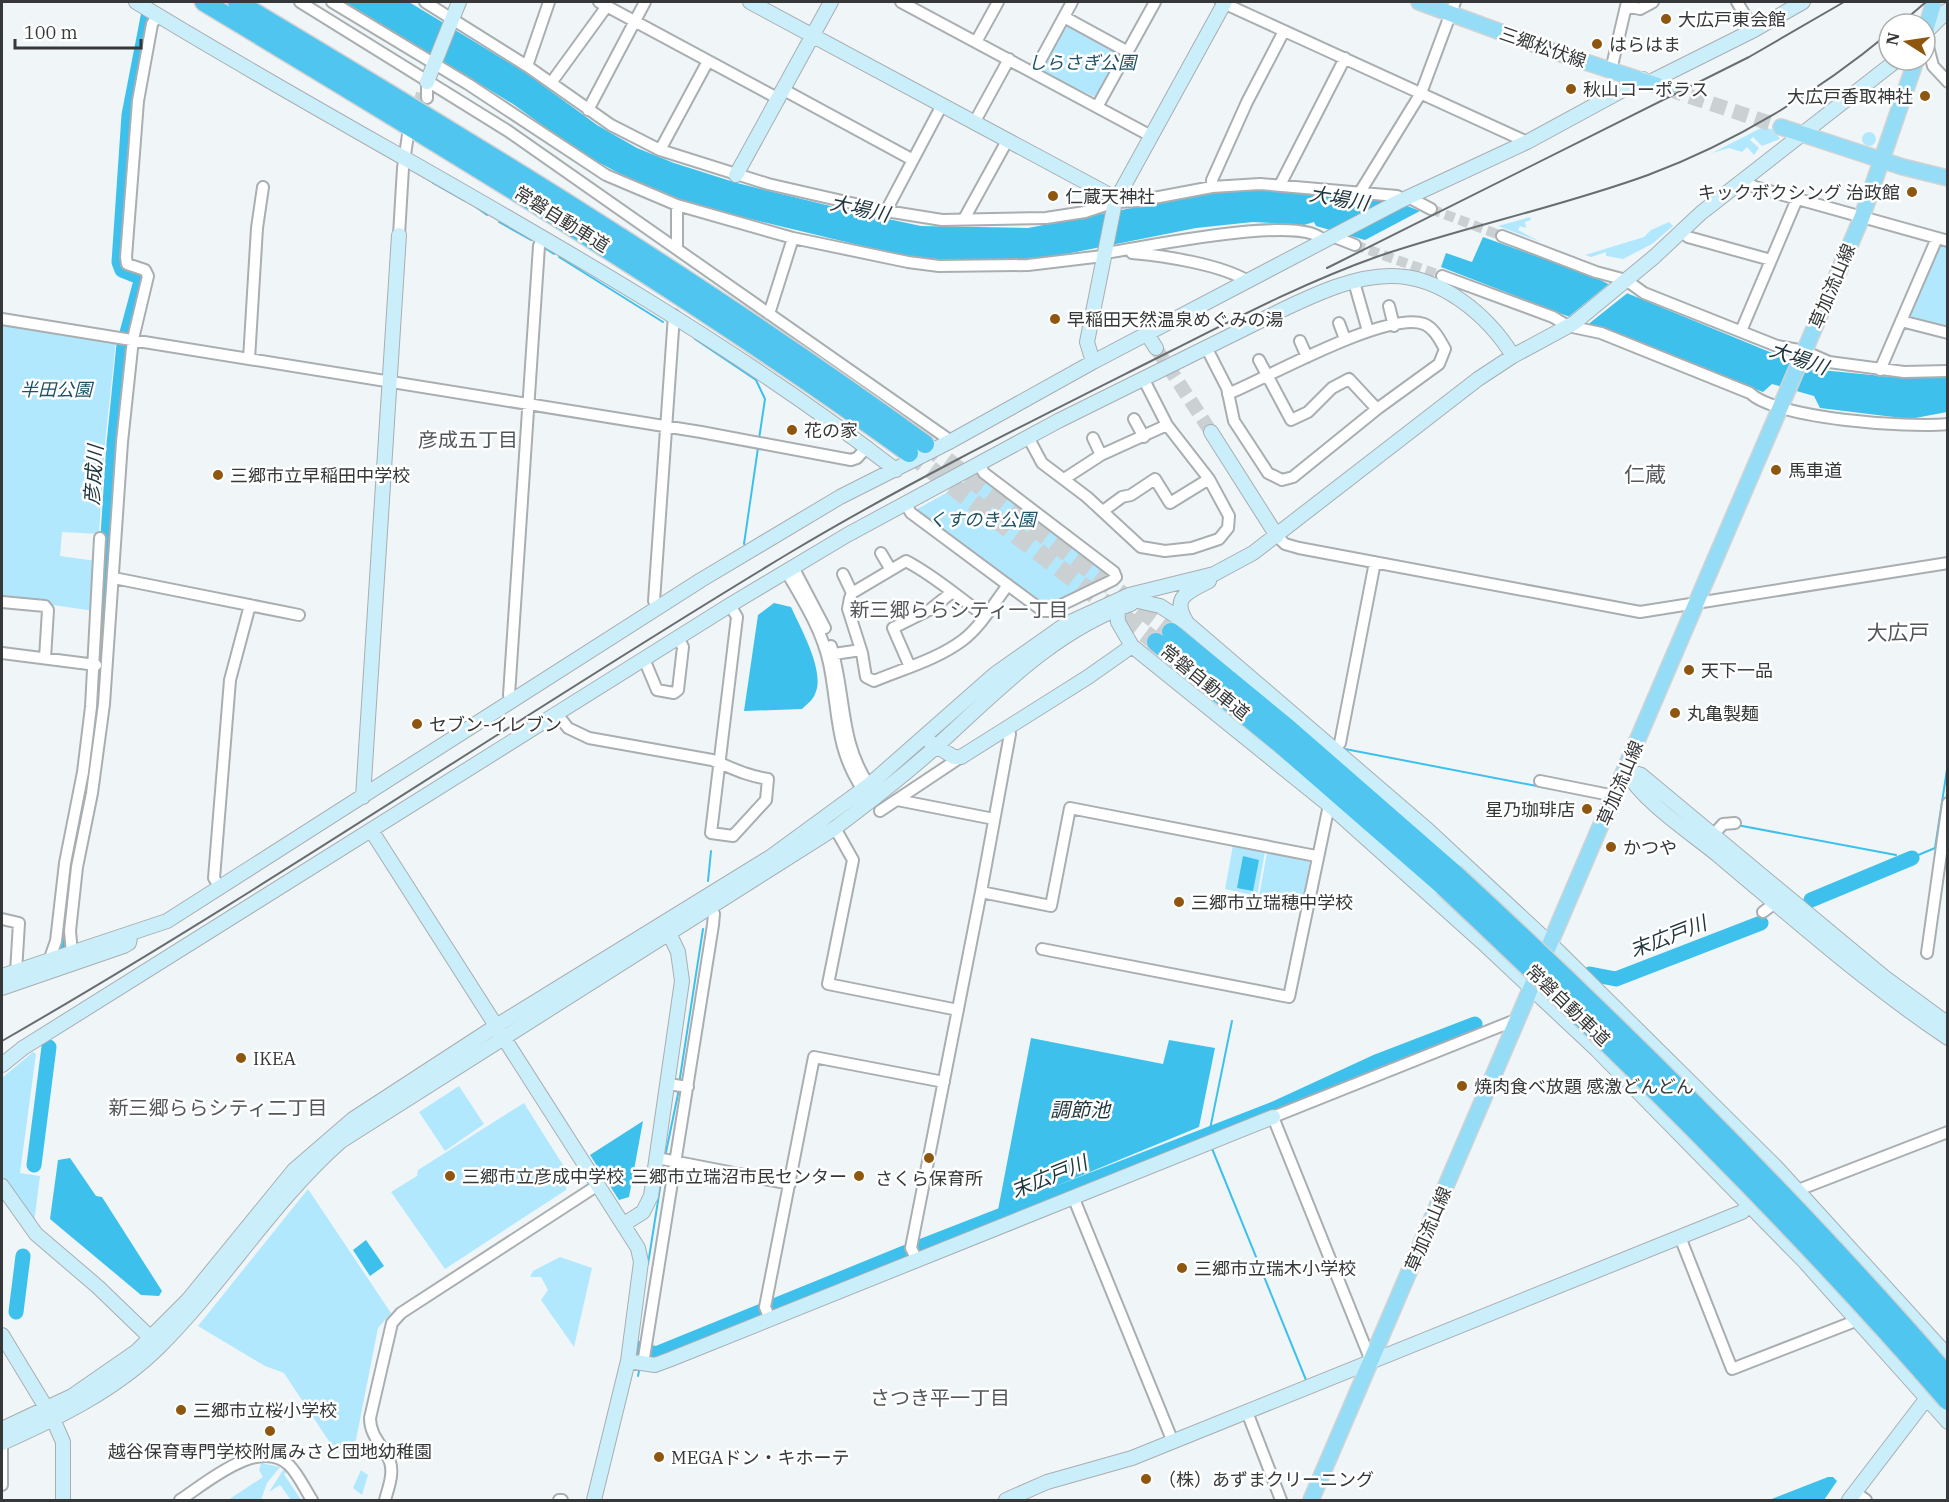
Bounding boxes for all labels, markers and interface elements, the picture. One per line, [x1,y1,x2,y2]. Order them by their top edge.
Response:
place label: 大広戸東会館 [1678,8,1786,31]
scale bar [15,12,141,50]
marker: 大広戸東会館 [1659,12,1673,26]
north arrow [1877,12,1937,72]
text: 100 m [24,21,78,44]
street label: 三郷松伏線 [1497,21,1589,73]
text: N [1881,31,1903,47]
place label: はらはま [1609,33,1681,56]
marker: はらはま [1590,37,1604,51]
park label: しらさぎ公園 [1028,51,1139,74]
place label: 秋山コーポラス [1583,78,1709,101]
marker: 秋山コーポラス [1564,82,1578,96]
place label: 大広戸香取神社 [1787,85,1913,108]
marker: 大広戸香取神社 [1918,89,1932,103]
water label: 大場川 [1307,179,1373,217]
street label: 常磐自動車道 [510,181,614,257]
place label: キックボクシング 治政館 [1698,181,1900,204]
place label: 仁蔵天神社 [1065,185,1155,208]
marker: キックボクシング 治政館 [1905,185,1919,199]
water label: 大場川 [828,189,894,228]
marker: 仁蔵天神社 [1046,189,1060,203]
street label: 草加流山線 [1804,240,1860,332]
place label: 早稲田天然温泉めぐみの湯 [1067,308,1284,331]
marker: 早稲田天然温泉めぐみの湯 [1048,312,1062,326]
water label: 大場川 [1766,335,1834,381]
park label: 半田公園 [20,378,95,401]
place label: 花の家 [804,419,858,442]
marker: 花の家 [785,423,799,437]
district label: 彦成五丁目 [418,426,518,453]
water label: 彦成川 [77,442,109,506]
place label: 馬車道 [1788,459,1842,482]
district label: 仁蔵 [1624,460,1666,488]
marker: 馬車道 [1769,463,1783,477]
place label: 三郷市立早稲田中学校 [230,464,410,487]
marker: 三郷市立早稲田中学校 [211,468,225,482]
park label: くすのき公園 [928,508,1039,531]
district label: 新三郷ららシティ一丁目 [850,596,1068,623]
district label: 大広戸 [1867,618,1930,646]
street label: 常磐自動車道 [1156,639,1254,725]
place label: 天下一品 [1701,659,1773,682]
marker: 天下一品 [1682,663,1696,677]
place label: 丸亀製麺 [1687,702,1759,725]
marker: 丸亀製麺 [1668,706,1682,720]
place label: セブン-イレブン [429,713,562,736]
marker: セブン-イレブン [410,717,424,731]
street label: 草加流山線 [1592,737,1648,829]
place label: 星乃珈琲店 [1485,798,1575,821]
marker: 星乃珈琲店 [1580,802,1594,816]
place label: かつや [1623,836,1677,859]
marker: かつや [1604,840,1618,854]
place label: 三郷市立瑞穂中学校 [1191,891,1353,914]
marker: 三郷市立瑞穂中学校 [1172,895,1186,909]
water label: 末広戸川 [1626,908,1712,963]
street label: 常磐自動車道 [1521,959,1615,1051]
place label: IKEA [253,1047,296,1070]
marker: IKEA [234,1051,248,1065]
place label: 焼肉食べ放題 感激どんどん [1474,1075,1694,1098]
marker: 焼肉食べ放題 感激どんどん [1455,1079,1469,1093]
district label: 新三郷ららシティ二丁目 [109,1094,327,1121]
water label: 調節池 [1050,1096,1112,1123]
water label: 末広戸川 [1007,1148,1093,1204]
marker: さくら保育所 [922,1151,936,1165]
place label: 三郷市立彦成中学校 [462,1165,624,1188]
place label: 三郷市立瑞沼市民センター [631,1165,847,1188]
place label: さくら保育所 [875,1167,983,1190]
marker: 三郷市立彦成中学校 [443,1169,457,1183]
marker: 三郷市立瑞沼市民センター [852,1169,866,1183]
street label: 草加流山線 [1400,1183,1456,1275]
place label: 三郷市立瑞木小学校 [1194,1257,1356,1280]
marker: 三郷市立瑞木小学校 [1175,1261,1189,1275]
district label: さつき平一丁目 [870,1384,1010,1411]
place label: 三郷市立桜小学校 [193,1399,337,1422]
marker: 三郷市立桜小学校 [174,1403,188,1417]
marker: 越谷保育専門学校附属みさと団地幼稚園 [263,1424,277,1438]
place label: 越谷保育専門学校附属みさと団地幼稚園 [108,1440,432,1463]
place label: MEGAドン・キホーテ [671,1446,849,1469]
marker: MEGAドン・キホーテ [652,1450,666,1464]
place label: （株）あずまクリーニング [1158,1468,1374,1491]
marker: （株）あずまクリーニング [1139,1472,1153,1486]

